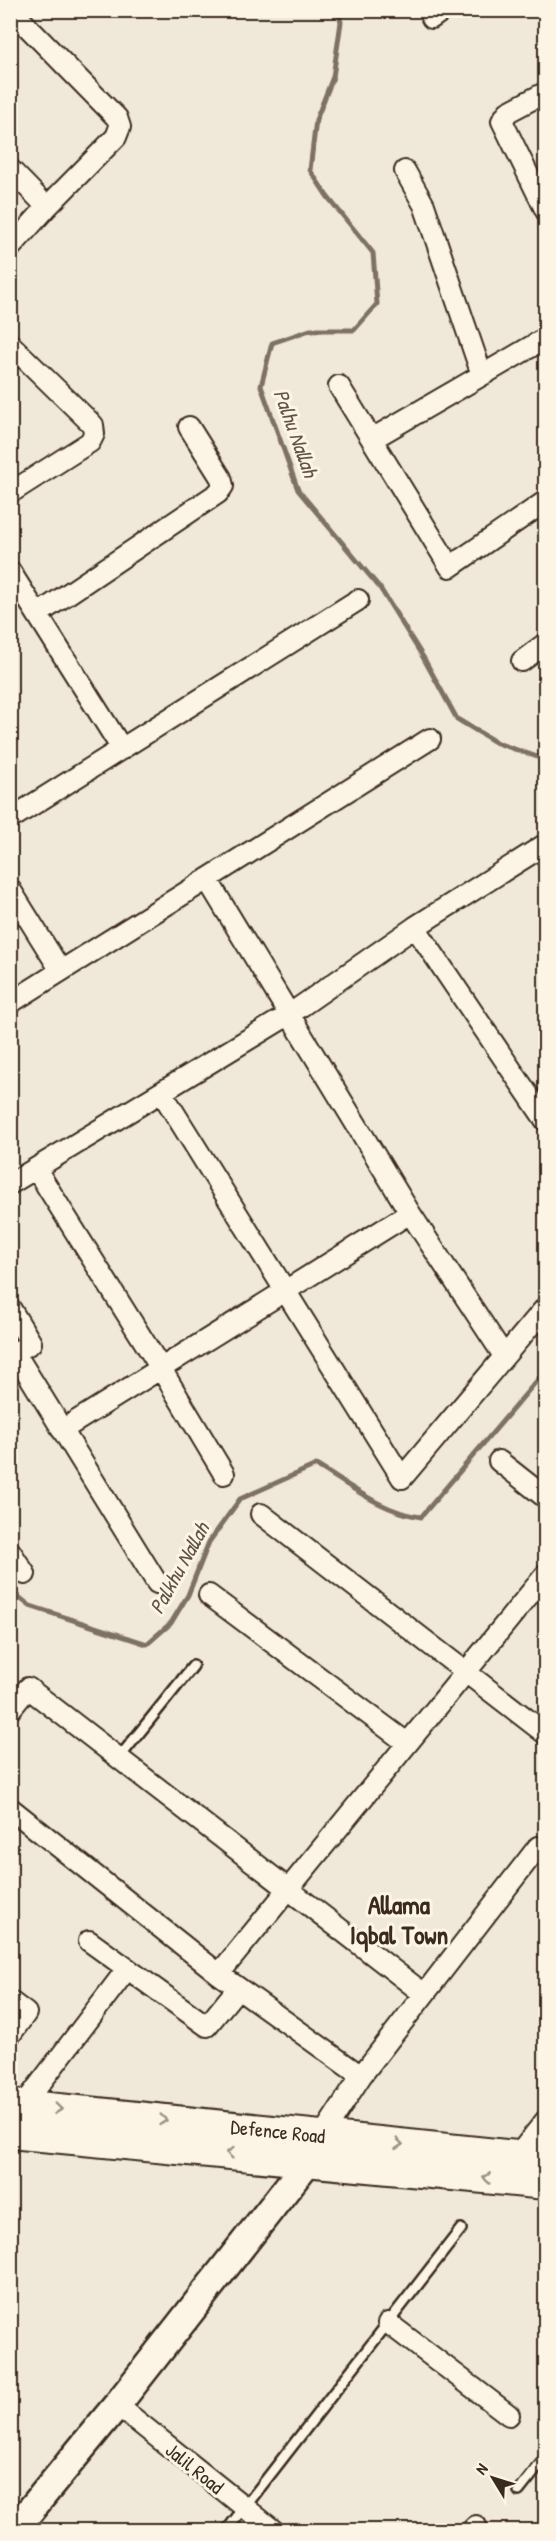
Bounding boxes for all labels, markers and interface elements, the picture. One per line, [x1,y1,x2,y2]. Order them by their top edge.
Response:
water label: Palhu Nallah [267,385,326,482]
water label: Palkhu Nallah [142,1516,217,1619]
district label: Allama Iqbal Town [350,1887,448,1953]
one-way arrow [53,2102,62,2115]
one-way arrow [159,2113,168,2126]
street label: Defence Road [229,2113,327,2149]
one-way arrow [395,2137,404,2150]
one-way arrow [226,2147,235,2160]
one-way arrow [483,2172,492,2185]
street label: Jalil Road [160,2436,230,2500]
north arrow [463,2448,523,2508]
text: N [470,2458,493,2479]

